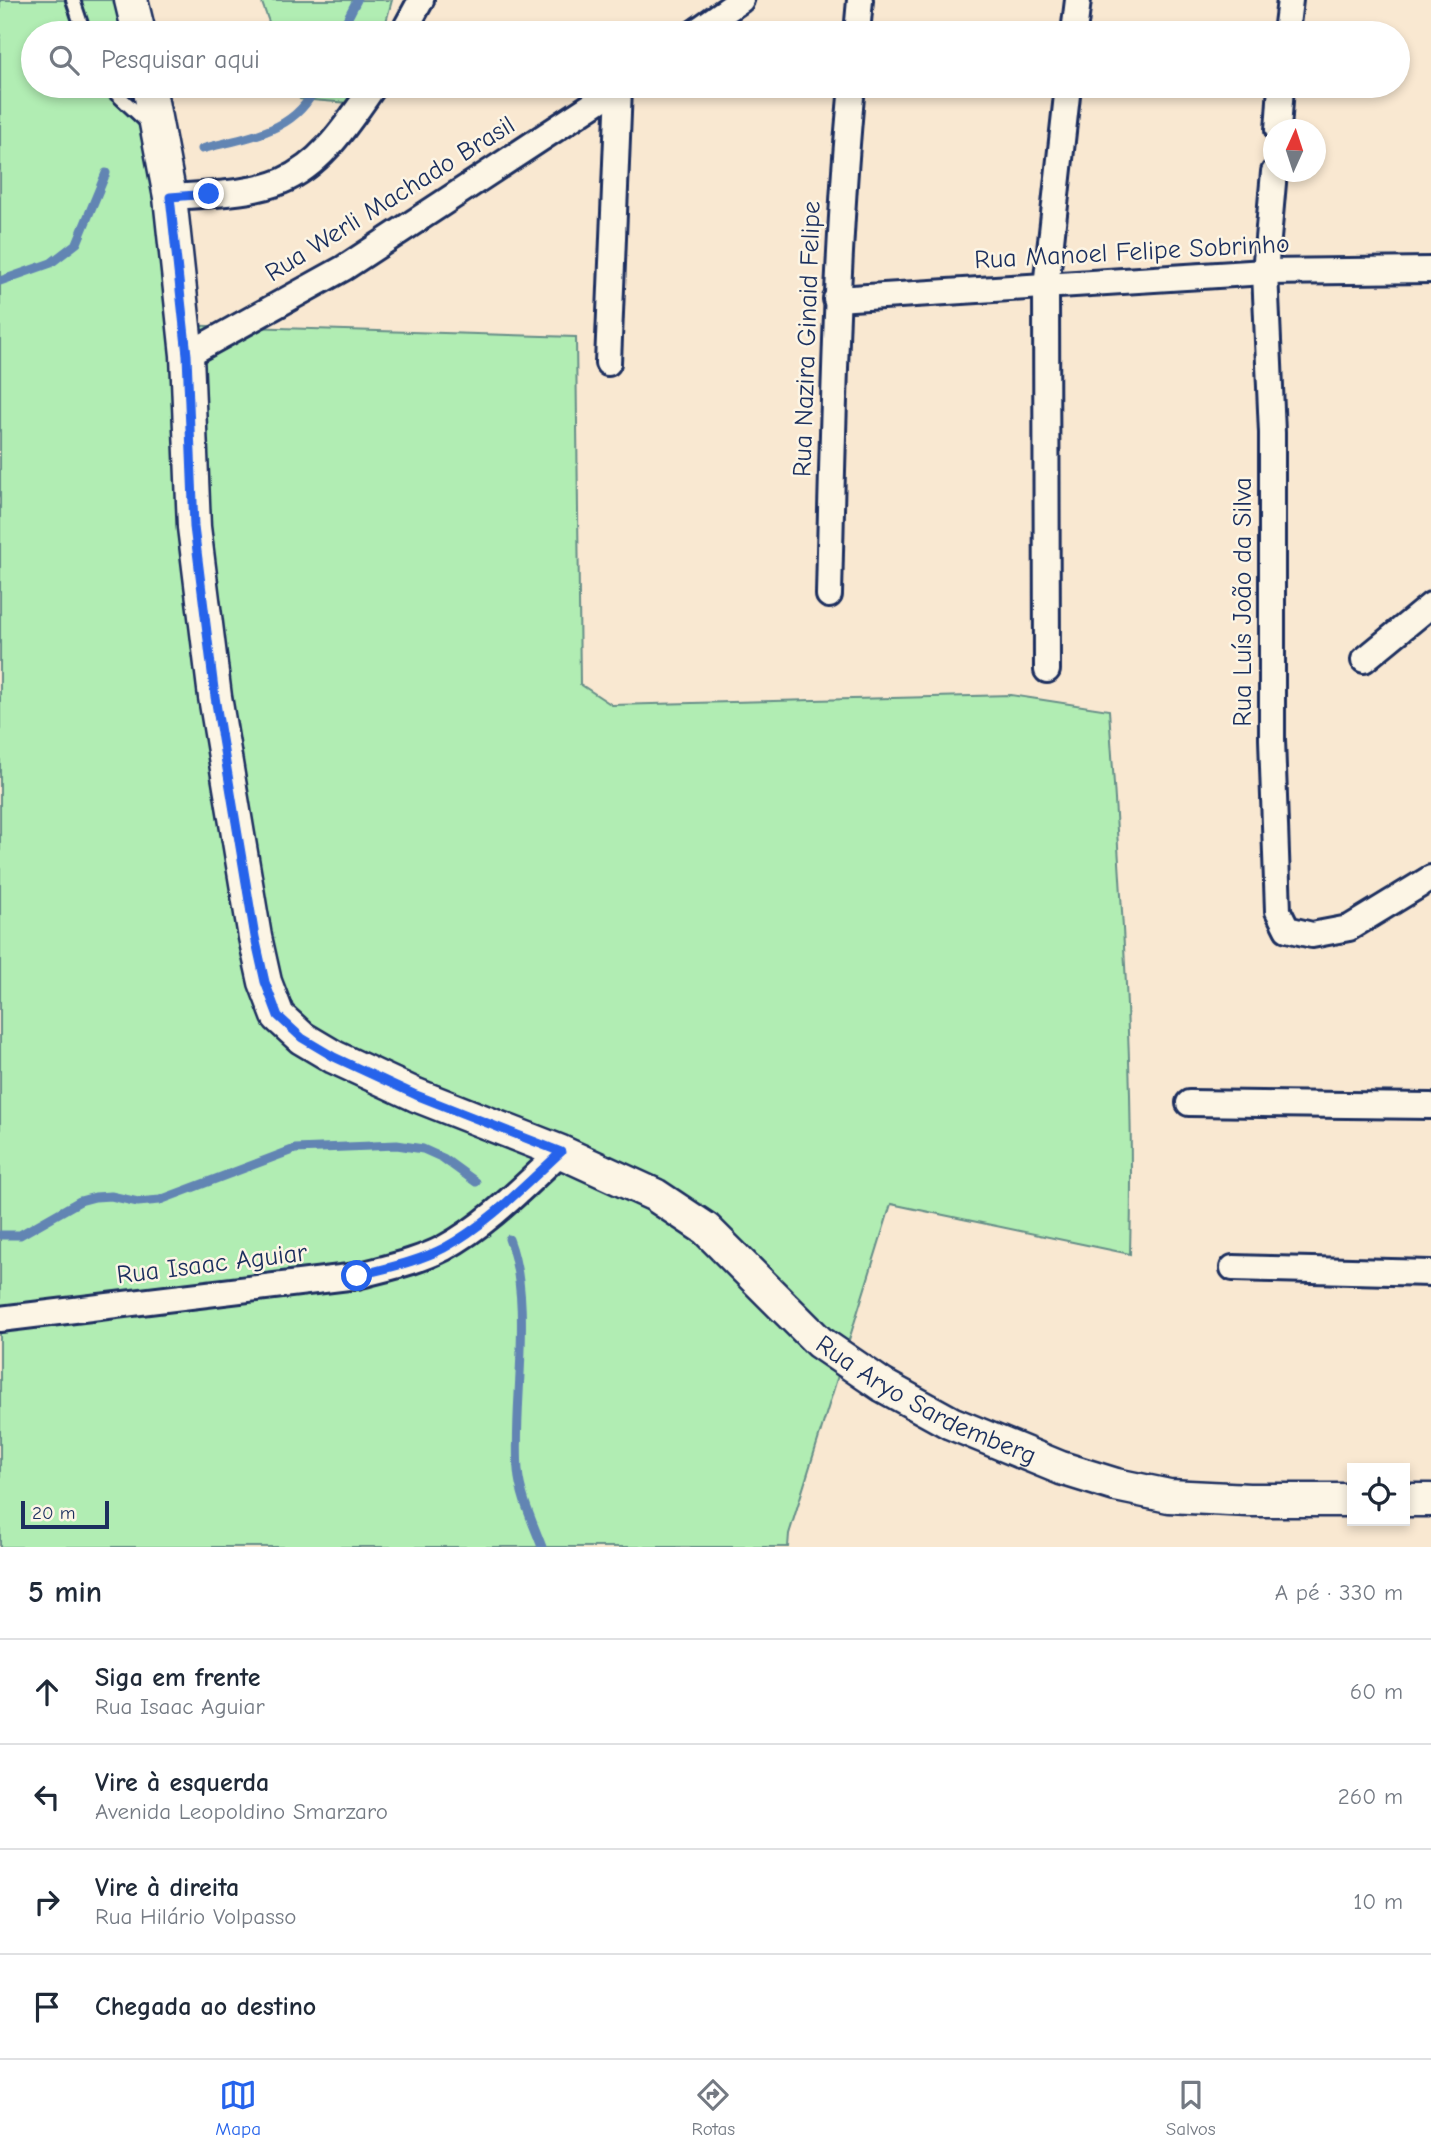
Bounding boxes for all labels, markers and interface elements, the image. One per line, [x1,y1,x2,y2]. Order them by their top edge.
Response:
search box [21,21,1410,98]
icon: search [45,41,83,79]
text: Pesquisar aqui [101,45,260,75]
street label: Rua Werli Machado Brasil [260,110,520,288]
north arrow [1263,119,1326,182]
route end [193,178,224,209]
street label: Rua Nazira Ginaid Felipe [787,200,827,478]
street label: Rua Manoel Felipe Sobrinho [974,229,1290,275]
street label: Rua Luís João da Silva [1228,477,1258,727]
street label: Rua Isaac Aguiar [115,1237,310,1291]
route start [341,1260,372,1291]
street label: Rua Aryo Sardemberg [810,1329,1040,1471]
map controls [1347,1463,1410,1526]
button: locate [1347,1463,1410,1526]
scale bar [21,1498,108,1530]
text: 20 m [32,1502,76,1524]
text: 5 min [28,1575,102,1610]
text: A pé · 330 m [1275,1579,1403,1606]
text: Siga em frente [95,1663,261,1693]
icon: ahead [28,1673,66,1711]
text: 60 m [1350,1678,1403,1705]
text: Rua Isaac Aguiar [95,1693,265,1720]
text: Vire à esquerda [95,1768,269,1798]
icon: left [28,1778,66,1816]
text: 260 m [1338,1783,1403,1810]
text: Avenida Leopoldino Smarzaro [95,1798,388,1825]
text: Vire à direita [95,1873,239,1903]
icon: right [28,1883,66,1921]
text: 10 m [1353,1888,1403,1915]
text: Rua Hilário Volpasso [95,1903,296,1930]
icon: arrive [28,1988,66,2026]
text: Chegada ao destino [95,1992,316,2022]
tab: Mapa [215,2076,261,2140]
tab: Rotas [692,2076,735,2140]
tab: Salvos [1166,2076,1216,2140]

